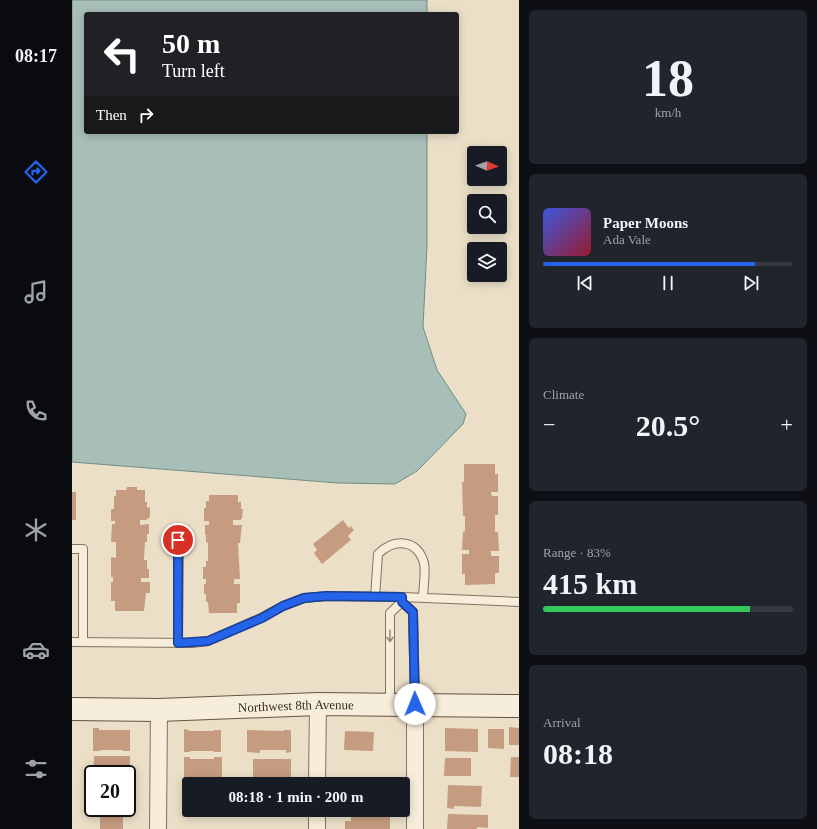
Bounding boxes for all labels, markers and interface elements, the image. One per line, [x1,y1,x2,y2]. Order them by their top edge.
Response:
icon: left [96,28,148,80]
text: 50 m [162,28,220,59]
text: 08:17 [15,46,57,66]
text: 18 [642,50,694,107]
text: Turn left [162,61,225,81]
icon: right [135,104,157,126]
text: km/h [655,105,681,120]
text: Then [96,107,127,123]
north arrow [467,146,507,186]
map controls [467,146,507,282]
icon: directions [22,158,50,186]
button: search [467,194,507,234]
text: Paper Moons [603,215,688,231]
text: Ada Vale [603,232,651,247]
button: layers [467,242,507,282]
icon: previous [574,272,596,294]
icon: pause [657,272,679,294]
icon: next [740,272,762,294]
icon: music [22,278,50,306]
text: Climate [543,387,584,402]
icon: phone [22,397,50,425]
text: 20.5° [636,409,700,442]
text: − [543,412,555,437]
text: + [781,412,793,437]
icon: climate [22,516,50,544]
pin [161,523,195,557]
icon: arrive [167,529,189,551]
text: Range · 83% [543,545,611,560]
text: 415 km [543,567,637,600]
one-way arrow [386,629,394,642]
icon: car [22,636,50,664]
position arrow [394,683,436,725]
street label: Northwest 8th Avenue [238,697,354,715]
text: Arrival [543,715,581,730]
text: 08:18 [543,737,613,770]
icon: filters [22,755,50,783]
speed limit sign: 20 [84,765,136,817]
text: 08:18 · 1 min · 200 m [229,789,364,805]

